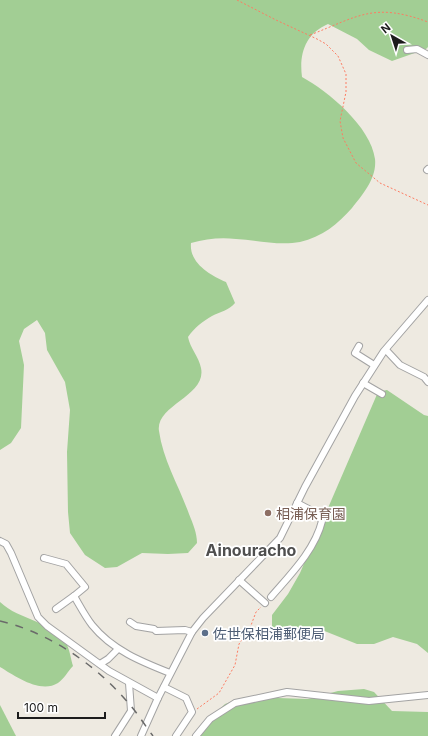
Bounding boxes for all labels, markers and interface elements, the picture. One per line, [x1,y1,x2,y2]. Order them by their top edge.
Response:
north arrow [372,16,412,56]
text: N [378,20,393,36]
place label: 相浦保育園 [276,505,346,522]
marker: 相浦保育園 [263,508,273,518]
district label: Ainouracho [206,540,297,560]
place label: 佐世保相浦郵便局 [213,625,325,642]
marker: 佐世保相浦郵便局 [200,628,210,638]
scale bar [18,694,105,720]
text: 100 m [24,700,58,715]

